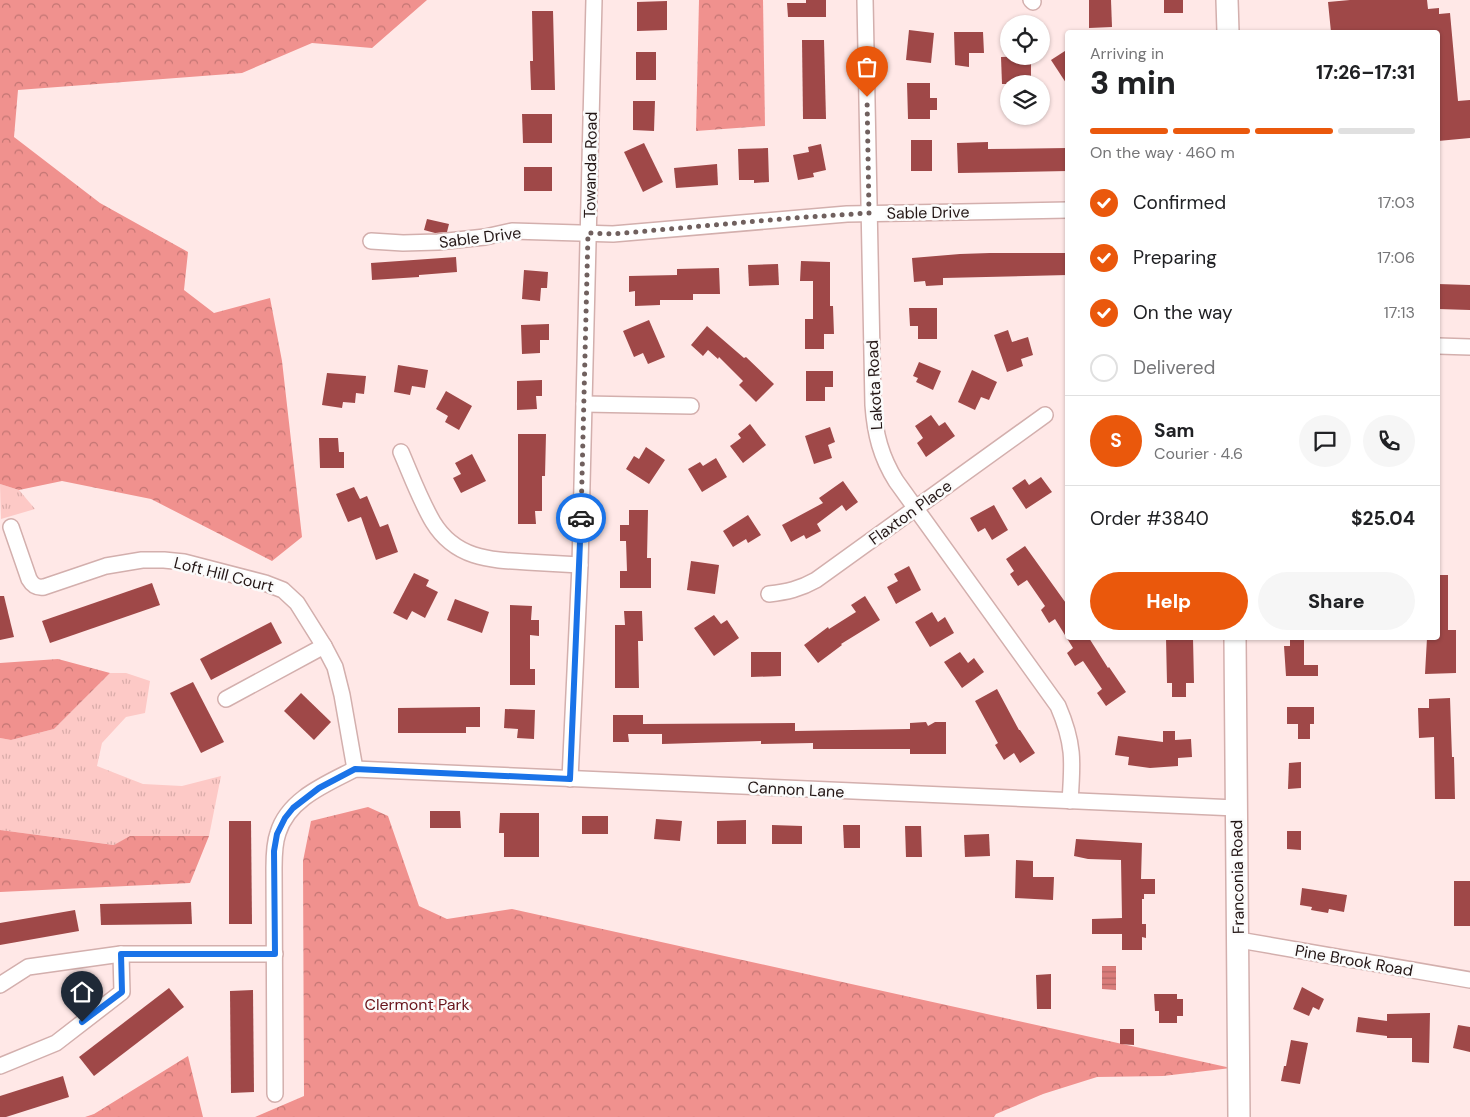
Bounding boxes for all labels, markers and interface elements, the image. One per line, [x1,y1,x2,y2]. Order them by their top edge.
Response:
map controls [1000,15,1050,125]
button: locate [1000,15,1050,65]
text: Arriving in [1090,43,1164,64]
pin [846,46,888,97]
icon: bag [853,53,881,81]
text: 17:26–17:31 [1316,60,1415,85]
text: 3 min [1090,62,1176,104]
button: layers [1000,75,1050,125]
street label: Towanda Road [579,111,602,219]
text: On the way · 460 m [1090,142,1235,163]
icon: check [1090,189,1118,217]
text: Confirmed [1133,190,1226,215]
text: 17:03 [1378,192,1415,213]
street label: Sable Drive [886,201,970,224]
street label: Sable Drive [438,222,522,253]
icon: check [1090,244,1118,272]
text: Preparing [1133,245,1217,270]
text: 17:06 [1377,247,1415,268]
icon: check [1090,299,1118,327]
text: On the way [1133,300,1233,325]
text: 17:13 [1384,302,1415,323]
street label: Lakota Road [862,339,887,431]
text: Delivered [1133,355,1215,380]
button: chat [1299,415,1351,467]
button: phone [1363,415,1415,467]
text: Sam [1154,418,1195,443]
text: S [1110,428,1122,453]
text: Courier · 4.6 [1154,443,1243,464]
street label: Flaxton Place [865,475,956,550]
courier [556,493,606,543]
icon: car [567,504,595,532]
text: Order #3840 [1090,506,1209,531]
text: $25.04 [1351,506,1415,531]
street label: Loft Hill Court [172,552,276,597]
button: Help [1090,572,1248,630]
button: Share [1258,572,1415,630]
street label: Cannon Lane [747,776,845,803]
street label: Franconia Road [1226,820,1249,934]
street label: Pine Brook Road [1293,940,1415,981]
pin [61,971,103,1022]
icon: home [68,978,96,1006]
park label: Clermont Park [364,994,470,1015]

